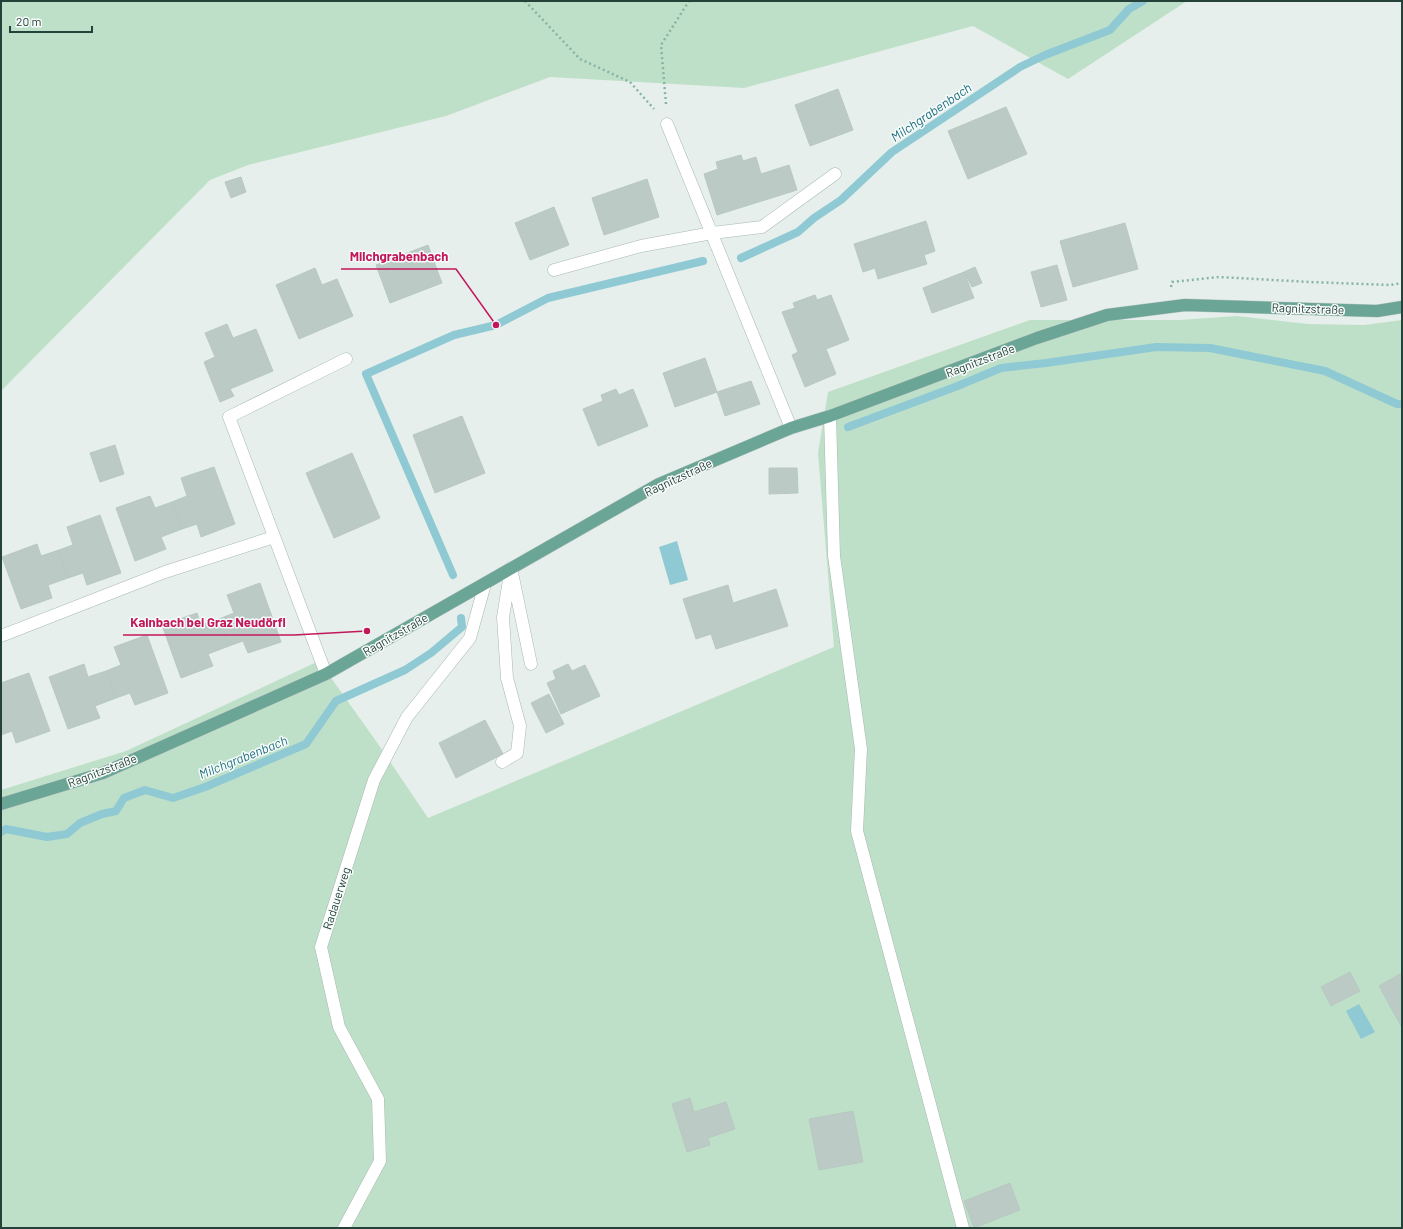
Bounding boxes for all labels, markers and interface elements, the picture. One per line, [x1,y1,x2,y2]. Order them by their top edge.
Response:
scale bar [10,8,92,34]
text: 20 m [16,14,42,28]
water label: Milchgrabenbach [888,79,975,145]
callout: Milchgrabenbach [341,244,456,269]
text: Milchgrabenbach [350,248,448,264]
street label: Ragnitzstraße [1271,300,1345,316]
street label: Ragnitzstraße [943,340,1017,380]
street label: Ragnitzstraße [642,455,714,499]
callout: Kainbach bei Graz Neudörfl [123,610,294,635]
street label: Ragnitzstraße [360,610,430,658]
text: Kainbach bei Graz Neudörfl [130,614,286,630]
water label: Milchgrabenbach [196,732,290,782]
street label: Ragnitzstraße [65,750,139,790]
street label: Radauerweg [319,865,353,931]

